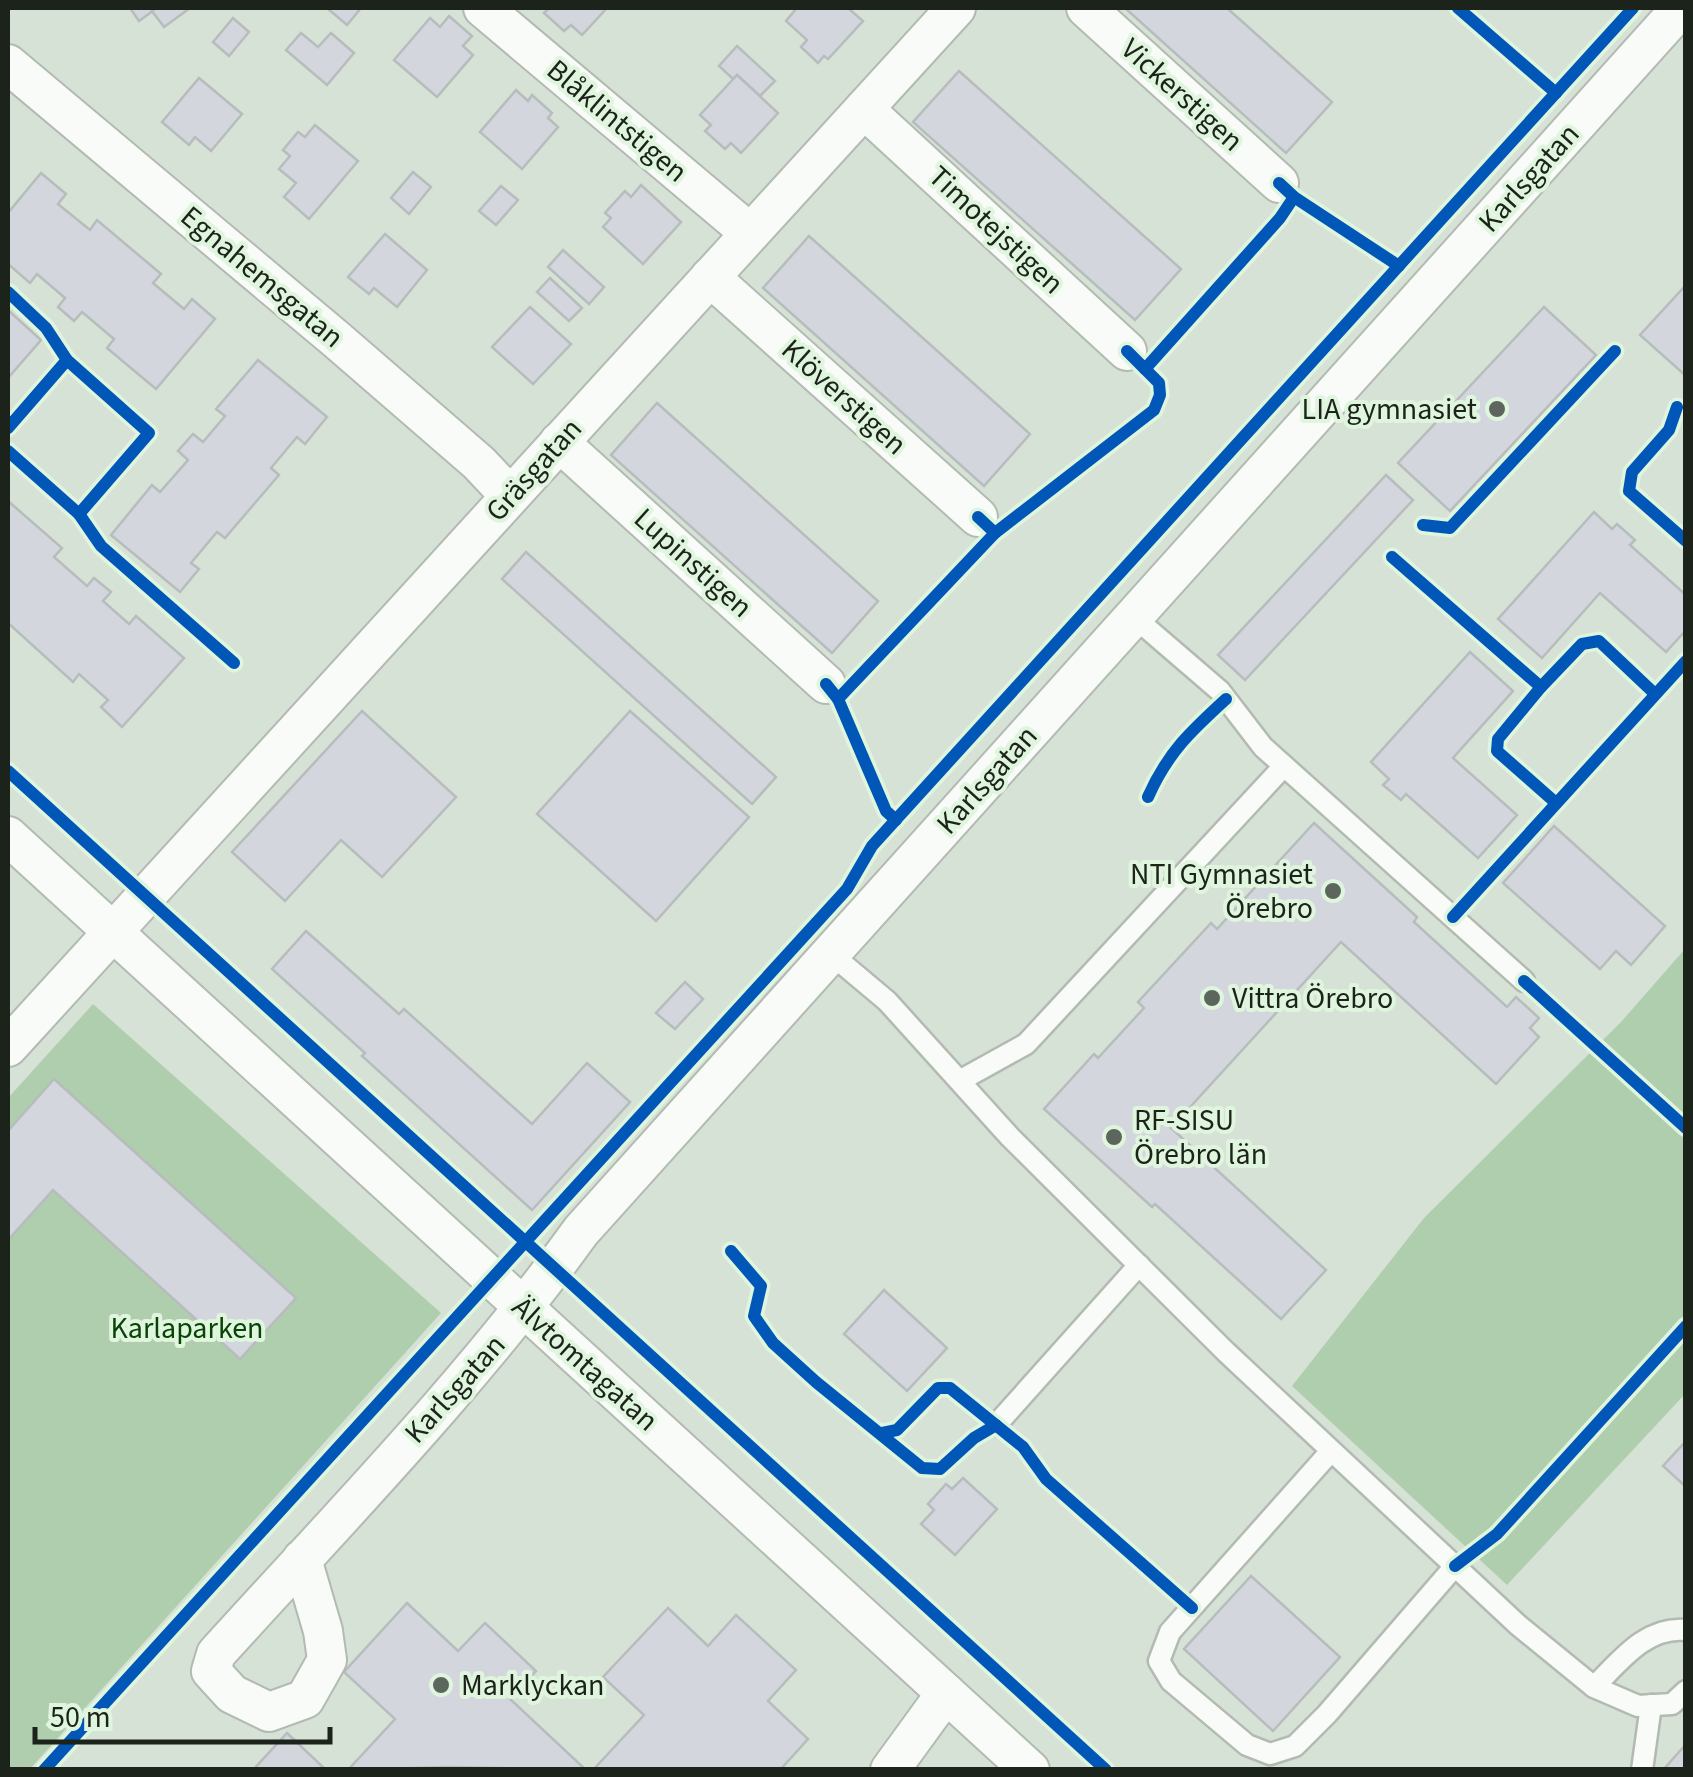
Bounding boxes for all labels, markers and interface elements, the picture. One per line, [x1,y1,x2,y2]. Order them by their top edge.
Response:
street label: Vickerstigen [1111,28,1253,162]
street label: Blåklintstigen [537,49,697,193]
street label: Karlsgatan [1468,114,1590,242]
street label: Timotejstigen [919,156,1073,304]
street label: Egnahemsgatan [171,196,353,358]
street label: Klöverstigen [772,329,916,465]
place label: LIA gymnasiet [1302,388,1477,431]
marker: LIA gymnasiet [1486,398,1508,420]
street label: Gräsgatan [476,409,592,531]
street label: Lupinstigen [624,498,762,628]
street label: Karlsgatan [926,716,1048,844]
place label: NTI Gymnasiet Örebro [1130,853,1313,930]
marker: NTI Gymnasiet Örebro [1322,880,1344,902]
place label: Vittra Örebro [1232,977,1393,1020]
marker: Vittra Örebro [1201,987,1223,1009]
place label: RF-SISU Örebro län [1134,1099,1267,1176]
marker: RF-SISU Örebro län [1103,1126,1125,1148]
street label: Älvtomtagatan [502,1287,668,1441]
park label: Karlaparken [110,1307,264,1350]
street label: Karlsgatan [394,1325,516,1453]
place label: Marklyckan [461,1664,605,1707]
marker: Marklyckan [430,1674,452,1696]
scale bar [35,1682,330,1744]
text: 50 m [50,1696,111,1739]

